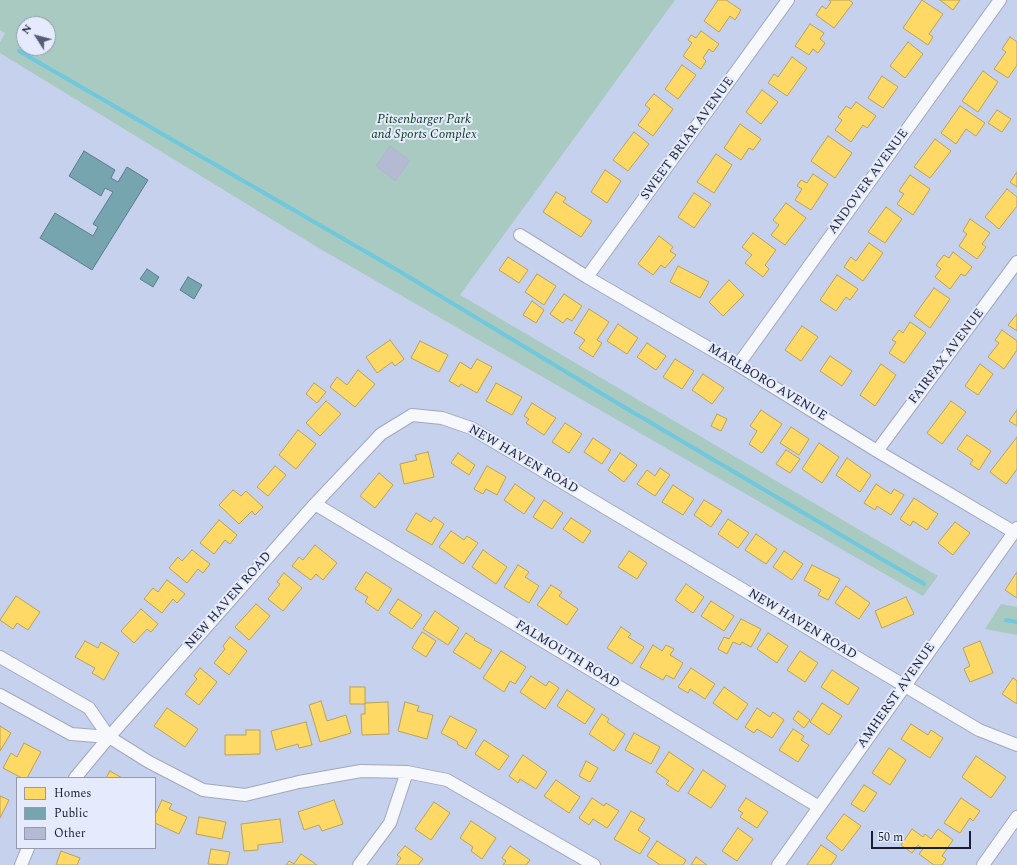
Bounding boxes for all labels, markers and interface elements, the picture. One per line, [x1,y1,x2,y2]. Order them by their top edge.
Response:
north arrow [16,16,56,56]
text: N [17,21,36,38]
street label: SWEET BRIAR AVENUE [638,74,738,204]
park label: Pitsenbarger Park and Sports Complex [371,112,477,143]
street label: ANDOVER AVENUE [826,126,912,238]
street label: FAIRFAX AVENUE [906,306,988,408]
street label: MARLBORO AVENUE [705,341,829,425]
street label: NEW HAVEN ROAD [465,422,581,498]
street label: NEW HAVEN ROAD [182,549,276,653]
street label: NEW HAVEN ROAD [745,586,859,664]
street label: FALMOUTH ROAD [512,618,622,692]
street label: AMHERST AVENUE [855,640,939,752]
legend [16,777,156,849]
text: Homes [54,784,92,803]
text: Public [54,804,88,823]
scale bar [873,823,973,849]
text: Other [54,824,86,843]
text: 50 m [878,828,903,847]

